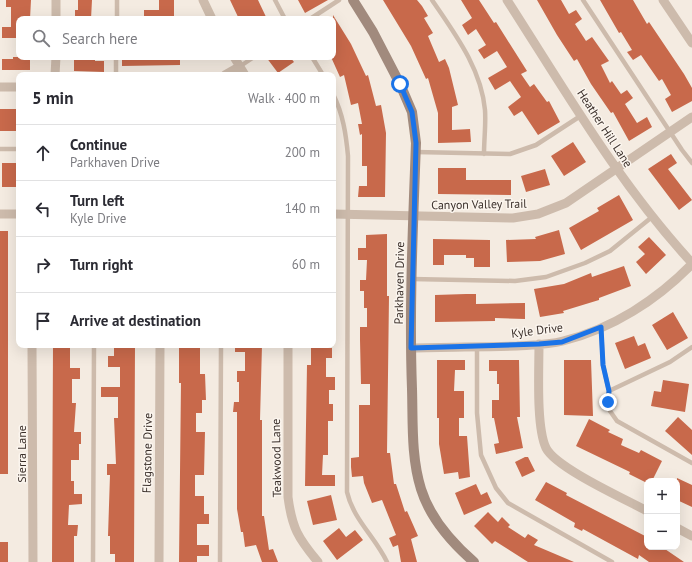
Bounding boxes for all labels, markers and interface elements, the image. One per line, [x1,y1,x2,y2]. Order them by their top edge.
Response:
search box [16,16,336,60]
icon: search [30,27,52,49]
text: Search here [62,29,138,48]
route start [391,75,409,93]
street label: Heather Hill Lane [574,86,636,170]
text: 5 min [32,87,73,109]
text: Walk · 400 m [248,90,320,107]
text: Continue [70,135,127,154]
icon: ahead [32,142,54,164]
text: 200 m [285,144,320,161]
text: Parkhaven Drive [70,154,160,171]
text: Turn left [70,191,124,210]
street label: Canyon Valley Trail [431,196,527,212]
icon: left [32,198,54,220]
text: 140 m [285,200,320,217]
text: Kyle Drive [70,210,126,227]
street label: Parkhaven Drive [391,241,407,325]
icon: right [32,254,54,276]
text: Turn right [70,255,133,274]
text: 60 m [292,256,320,273]
icon: arrive [32,310,54,332]
text: Arrive at destination [70,311,201,330]
street label: Kyle Drive [510,319,564,341]
route end [599,393,617,411]
street label: Flagstone Drive [139,413,155,493]
street label: Teakwood Lane [268,419,284,497]
street label: Sierra Lane [14,425,29,483]
map controls [644,478,680,550]
button: + [644,478,680,514]
button: − [644,514,680,550]

